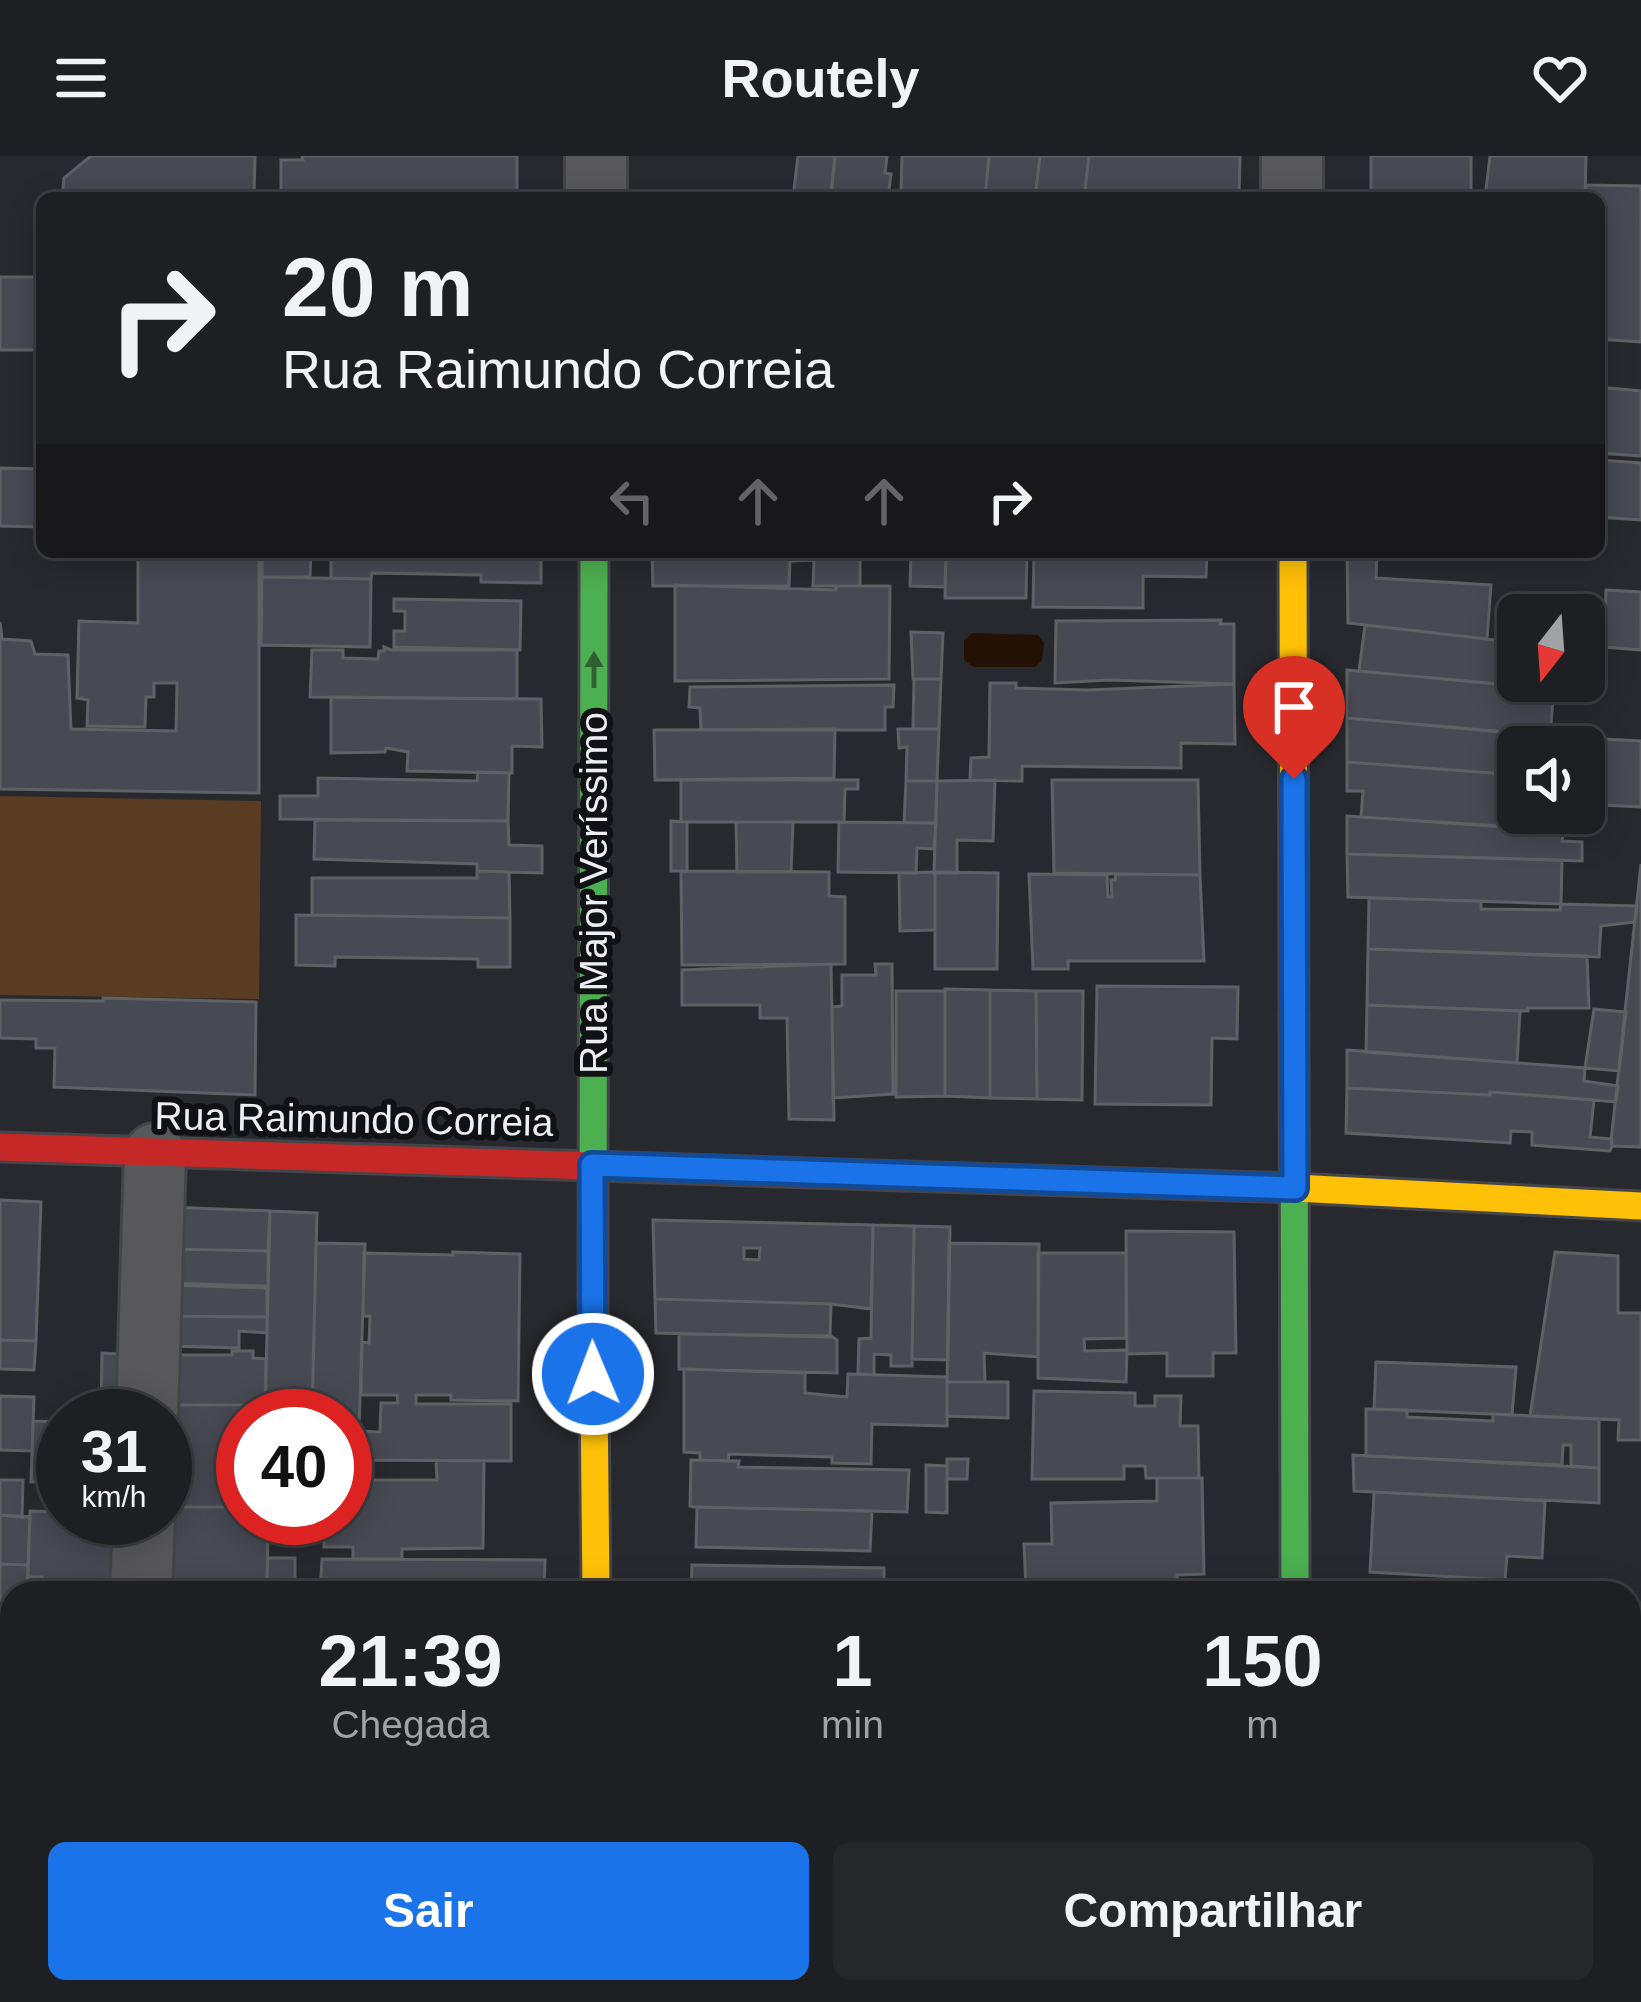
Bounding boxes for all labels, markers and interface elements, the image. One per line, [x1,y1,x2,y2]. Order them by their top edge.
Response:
icon: menu [48,45,114,111]
icon: heart [1527,45,1593,111]
text: Routely [721,48,920,108]
icon: right [84,240,240,396]
text: 20 m [282,240,473,334]
text: Rua Raimundo Correia [282,339,834,399]
icon: left [599,468,665,534]
icon: ahead [725,468,791,534]
icon: ahead [851,468,917,534]
icon: right [977,468,1043,534]
north arrow [1497,594,1605,702]
map controls [1497,594,1605,834]
one-way arrow [584,650,604,688]
pin [1243,656,1345,779]
icon: arrive [1261,674,1327,740]
street label: Rua Major Veríssimo [572,712,615,1074]
button: sound [1497,726,1605,834]
street label: Rua Raimundo Correia [154,1094,554,1144]
position arrow [530,1311,656,1437]
speed limit sign: 40 [216,1389,372,1545]
text: 31 [81,1418,147,1485]
text: km/h [81,1480,147,1513]
text: 21:39 [318,1621,503,1701]
text: 1 [832,1621,873,1701]
text: 150 [1202,1621,1323,1701]
text: Chegada [331,1703,490,1746]
text: min [821,1703,884,1746]
text: m [1246,1703,1279,1746]
button: Sair [48,1842,809,1980]
button: Compartilhar [833,1842,1593,1980]

